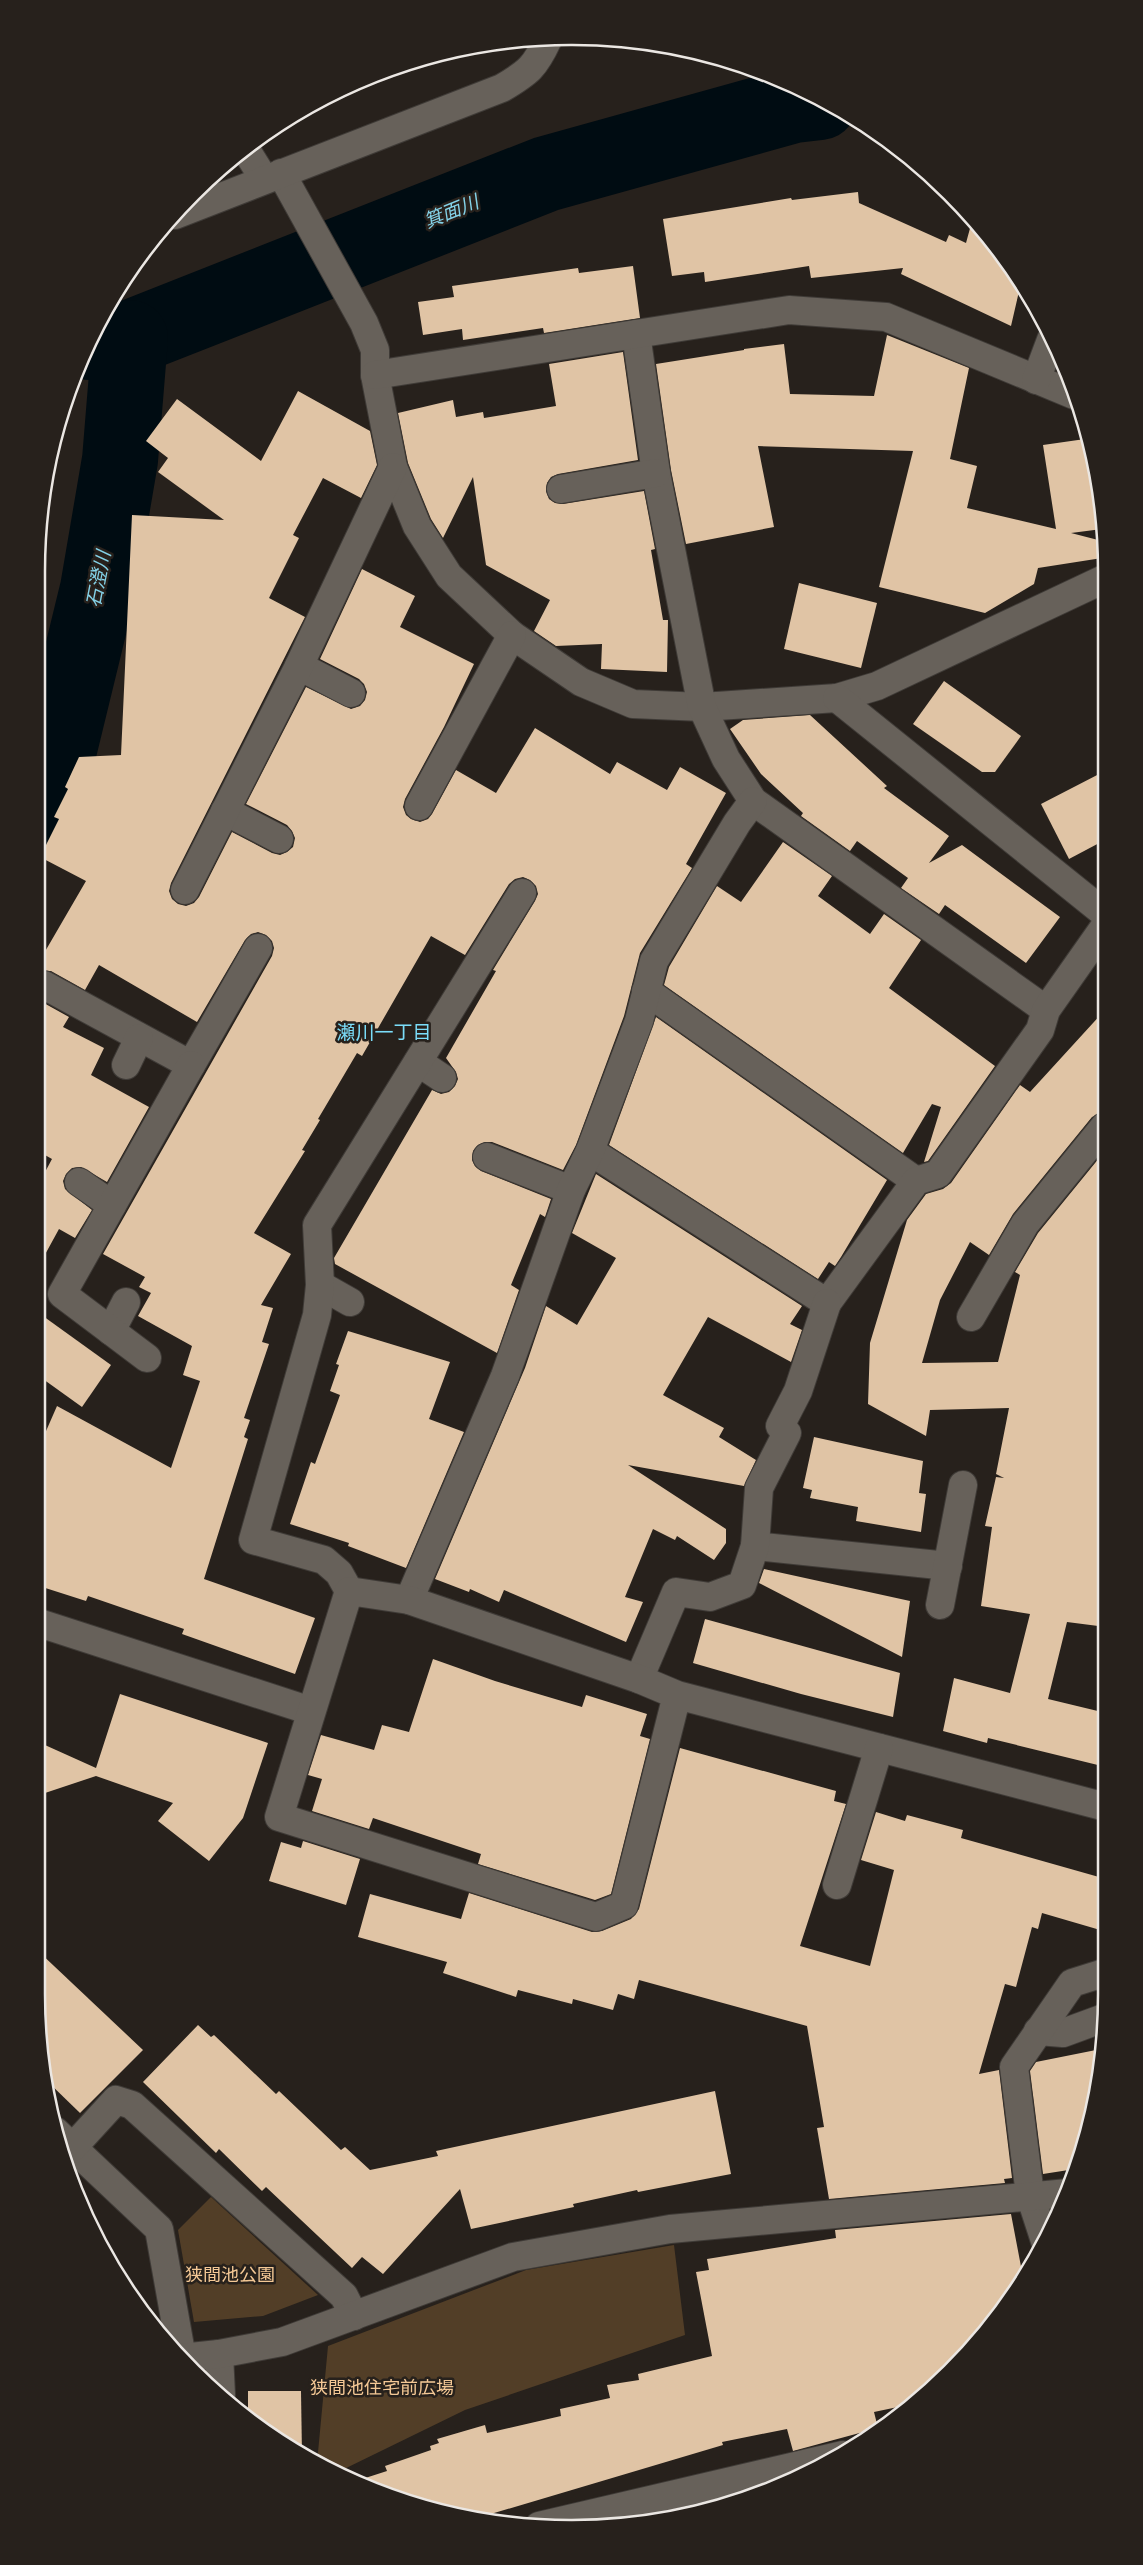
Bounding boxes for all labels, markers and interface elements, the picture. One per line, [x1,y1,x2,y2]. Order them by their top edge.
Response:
water label: 箕面川 [420,188,484,233]
water label: 石澄川 [81,547,116,609]
district label: 瀬川一丁目 [336,1020,432,1044]
park label: 狭間池公園 [185,2263,275,2286]
park label: 狭間池住宅前広場 [310,2376,454,2399]

